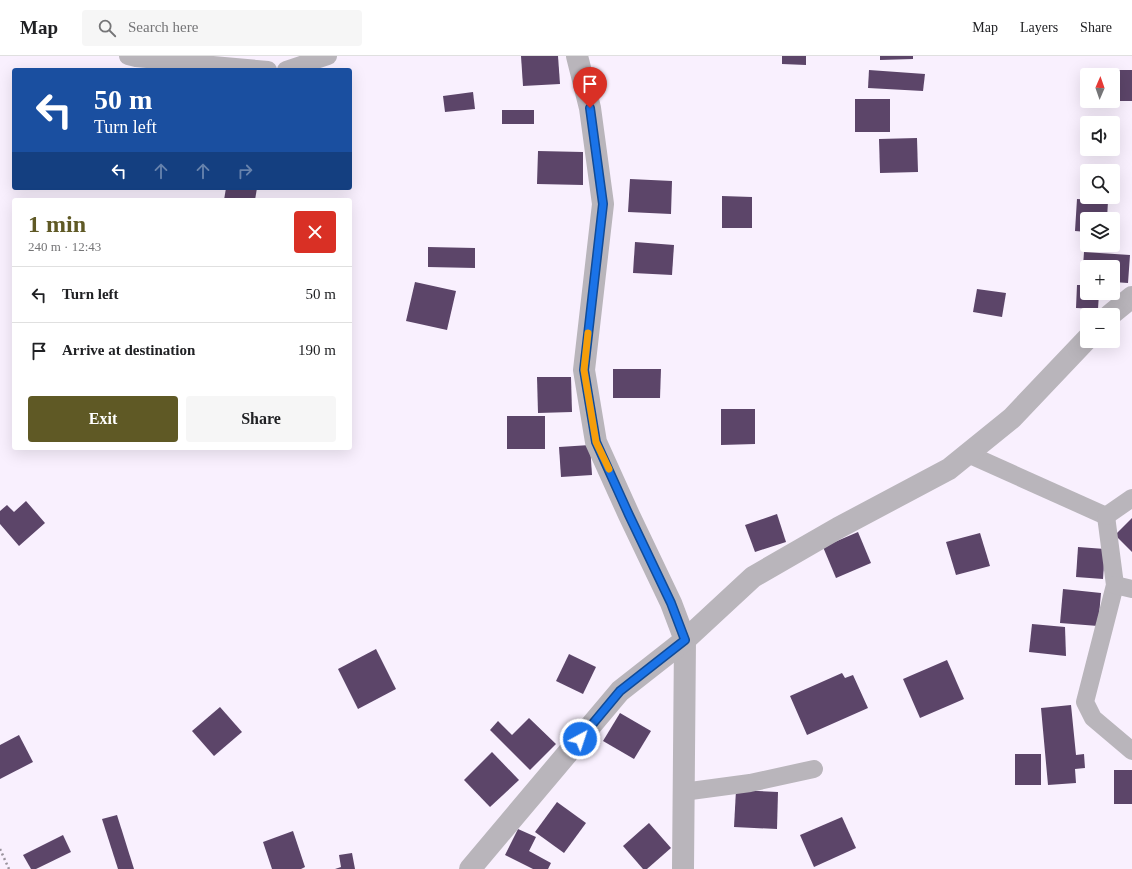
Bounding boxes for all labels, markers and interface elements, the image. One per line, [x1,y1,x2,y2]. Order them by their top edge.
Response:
search box [82,10,362,46]
text: Map [20,17,58,38]
icon: search [96,17,118,39]
text: Search here [128,19,198,35]
text: Map [972,20,998,35]
text: Layers [1020,20,1058,35]
text: Share [1080,20,1112,35]
pin [573,67,607,108]
north arrow [1080,68,1120,108]
map controls [1080,68,1120,348]
icon: arrive [579,73,601,95]
icon: left [28,84,80,136]
text: 50 m [94,84,152,115]
button: sound [1080,116,1120,156]
text: Turn left [94,117,157,137]
icon: left [108,160,130,182]
icon: ahead [150,160,172,182]
icon: ahead [192,160,214,182]
icon: right [234,160,256,182]
button: search [1080,164,1120,204]
text: 1 min [28,211,86,237]
button: close [294,211,336,253]
button: layers [1080,212,1120,252]
text: 240 m · 12:43 [28,239,101,254]
button: + [1080,260,1120,300]
icon: left [28,284,50,306]
text: Turn left [62,286,119,302]
text: 50 m [306,286,336,302]
button: − [1080,308,1120,348]
icon: arrive [28,340,50,362]
text: Arrive at destination [62,342,195,358]
text: 190 m [298,342,336,358]
button: Exit [28,396,178,442]
button: Share [186,396,336,442]
position arrow [559,718,601,760]

